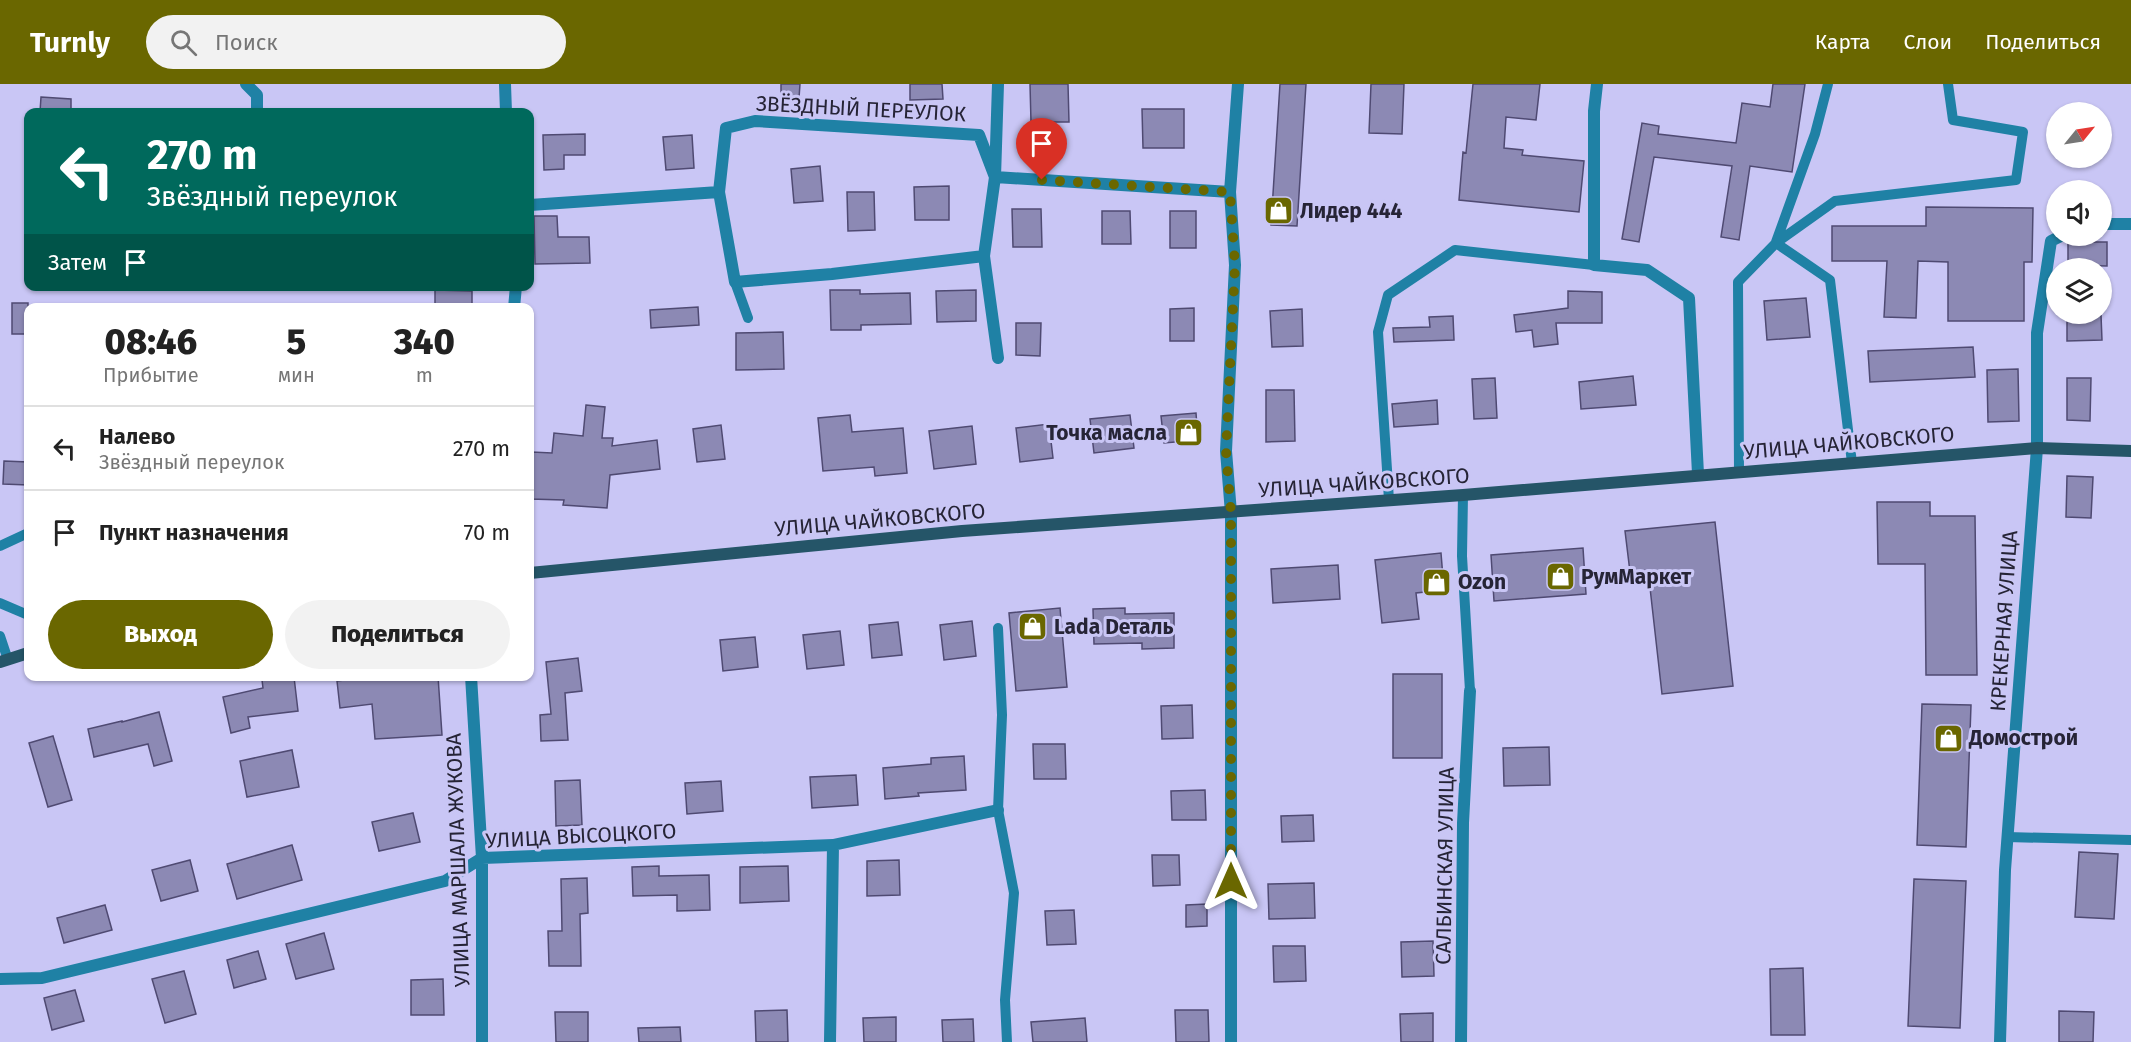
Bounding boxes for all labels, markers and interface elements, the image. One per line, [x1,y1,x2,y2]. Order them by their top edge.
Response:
search box [146,15,566,69]
text: Turnly [30,26,110,59]
icon: search [167,26,200,59]
text: Поиск [215,29,278,56]
text: Карта [1815,29,1871,55]
text: Слои [1904,29,1952,55]
text: Поделиться [1985,29,2101,55]
street label: ЗВЁЗДНЫЙ ПЕРЕУЛОК [755,91,967,128]
north arrow [2046,102,2112,168]
map controls [2046,102,2112,324]
pin [1016,118,1067,180]
icon: arrive [1025,127,1058,160]
text: 270 m [147,130,258,180]
icon: left [48,132,126,210]
button: sound [2046,180,2112,246]
text: Звёздный переулок [147,181,397,213]
shop icon: Лидер 444 [1263,195,1295,227]
place label: Лидер 444 [1300,198,1403,224]
icon: arrive [119,246,152,279]
text: Затем [48,249,107,276]
button: layers [2046,258,2112,324]
text: 08:46 [105,320,197,364]
text: 5 [286,320,306,364]
text: 340 [394,320,455,364]
text: Прибытие [103,363,199,387]
text: мин [278,363,315,387]
text: m [416,363,433,387]
shop icon: Точка масла [1172,417,1204,449]
place label: Точка масла [1046,420,1167,446]
street label: УЛИЦА ЧАЙКОВСКОГО [1743,421,1955,465]
text: Налево [99,423,175,450]
icon: left [48,432,81,465]
text: 270 m [453,435,510,462]
text: Звёздный переулок [99,450,284,474]
street label: УЛИЦА ЧАЙКОВСКОГО [1258,463,1470,503]
street label: УЛИЦА ЧАЙКОВСКОГО [774,498,986,542]
icon: arrive [48,516,81,549]
text: Пункт назначения [99,519,289,546]
text: 70 m [464,519,510,546]
street label: КРЕКЕРНАЯ УЛИЦА [1985,530,2023,712]
shop icon: РумМаркет [1544,561,1576,593]
place label: РумМаркет [1581,564,1692,590]
shop icon: Ozon [1421,566,1453,598]
place label: Ozon [1458,569,1506,595]
button: Выход [48,600,273,669]
button: Поделиться [285,600,510,669]
shop icon: Lada Dеталь [1017,611,1049,643]
place label: Lada Dеталь [1054,614,1173,640]
shop icon: Домострой [1932,722,1964,754]
place label: Домострой [1968,725,2078,751]
street label: УЛИЦА МАРШАЛА ЖУКОВА [441,733,475,987]
street label: САЛБИНСКАЯ УЛИЦА [1430,767,1460,965]
street label: УЛИЦА ВЫСОЦКОГО [485,818,677,854]
position arrow [1199,849,1263,913]

